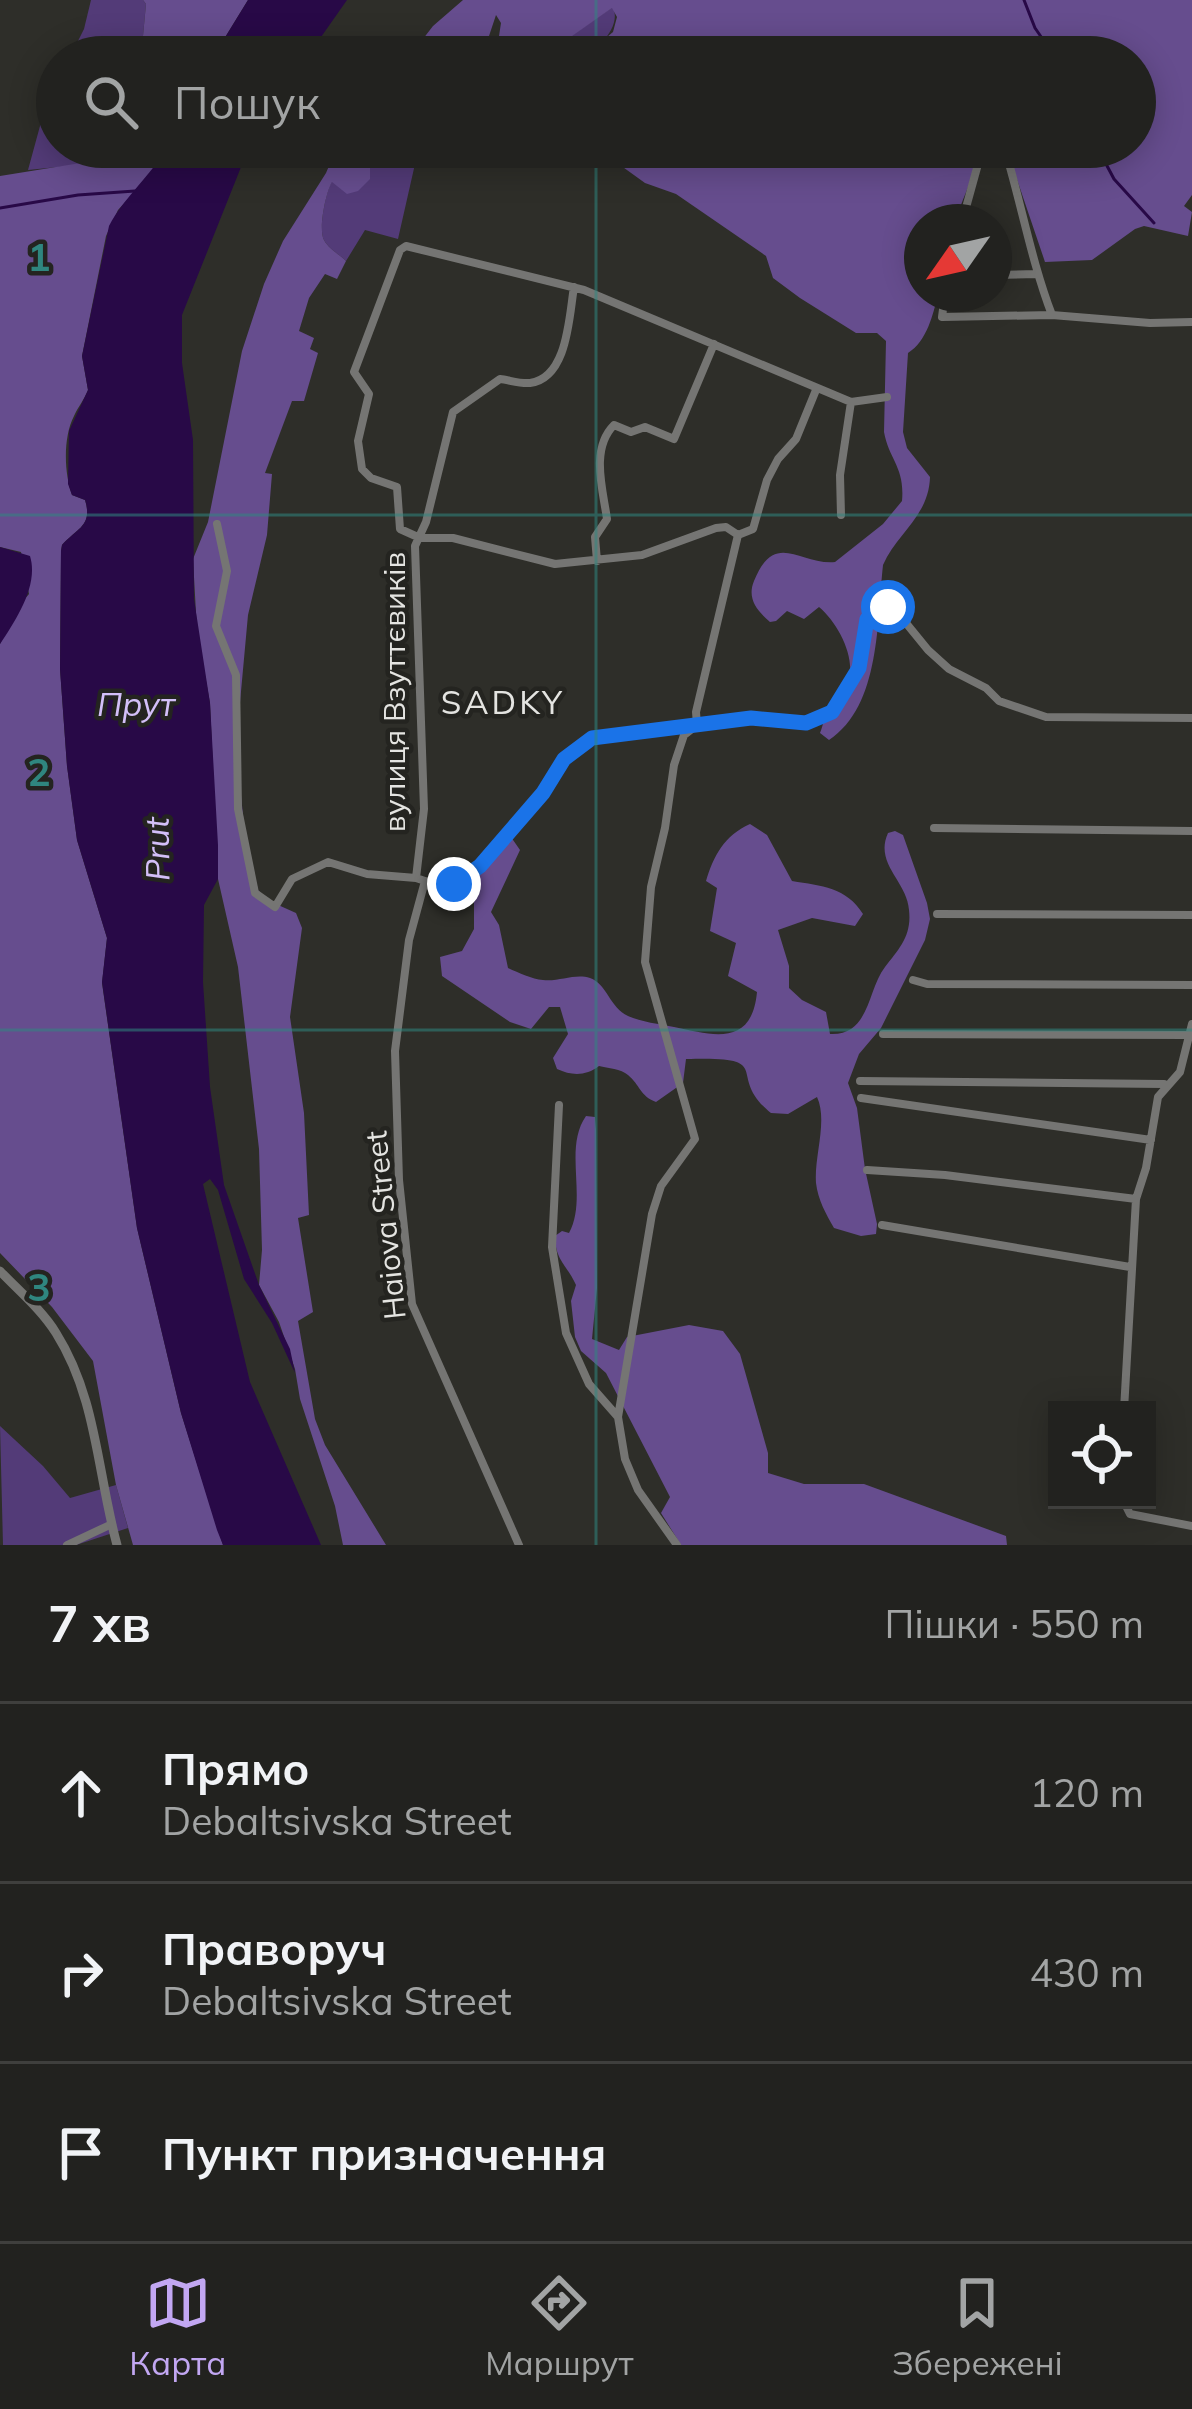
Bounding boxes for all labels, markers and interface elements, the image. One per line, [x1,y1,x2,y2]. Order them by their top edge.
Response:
search box [36,36,1156,168]
icon: search [78,69,144,135]
text: Пошук [174,74,320,130]
north arrow [904,204,1012,312]
text: 1 [27,232,51,281]
street label: вулиця Взуттєвиків [375,552,413,832]
route start [861,580,915,634]
district label: SADKY [441,681,565,722]
water label: Прут [97,683,177,724]
text: 2 [27,747,51,796]
water label: Prut [135,815,178,881]
route end [427,857,481,911]
street label: Haiova Street [356,1129,414,1321]
text: 3 [27,1262,51,1311]
map controls [1048,1401,1156,1509]
button: locate [1048,1401,1156,1509]
text: 7 хв [48,1591,151,1655]
text: Пішки · 550 m [884,1599,1144,1648]
text: Прямо [162,1740,310,1796]
icon: ahead [48,1760,114,1826]
text: 120 m [1029,1768,1144,1817]
text: Debaltsivska Street [162,1796,512,1845]
text: Праворуч [162,1920,387,1976]
icon: right [48,1940,114,2006]
text: 430 m [1029,1948,1144,1997]
text: Debaltsivska Street [162,1976,512,2025]
icon: arrive [48,2120,114,2186]
text: Пункт призначення [162,2125,606,2181]
tab: Карта [129,2270,226,2383]
tab: Маршрут [485,2270,634,2383]
tab: Збережені [892,2270,1063,2383]

